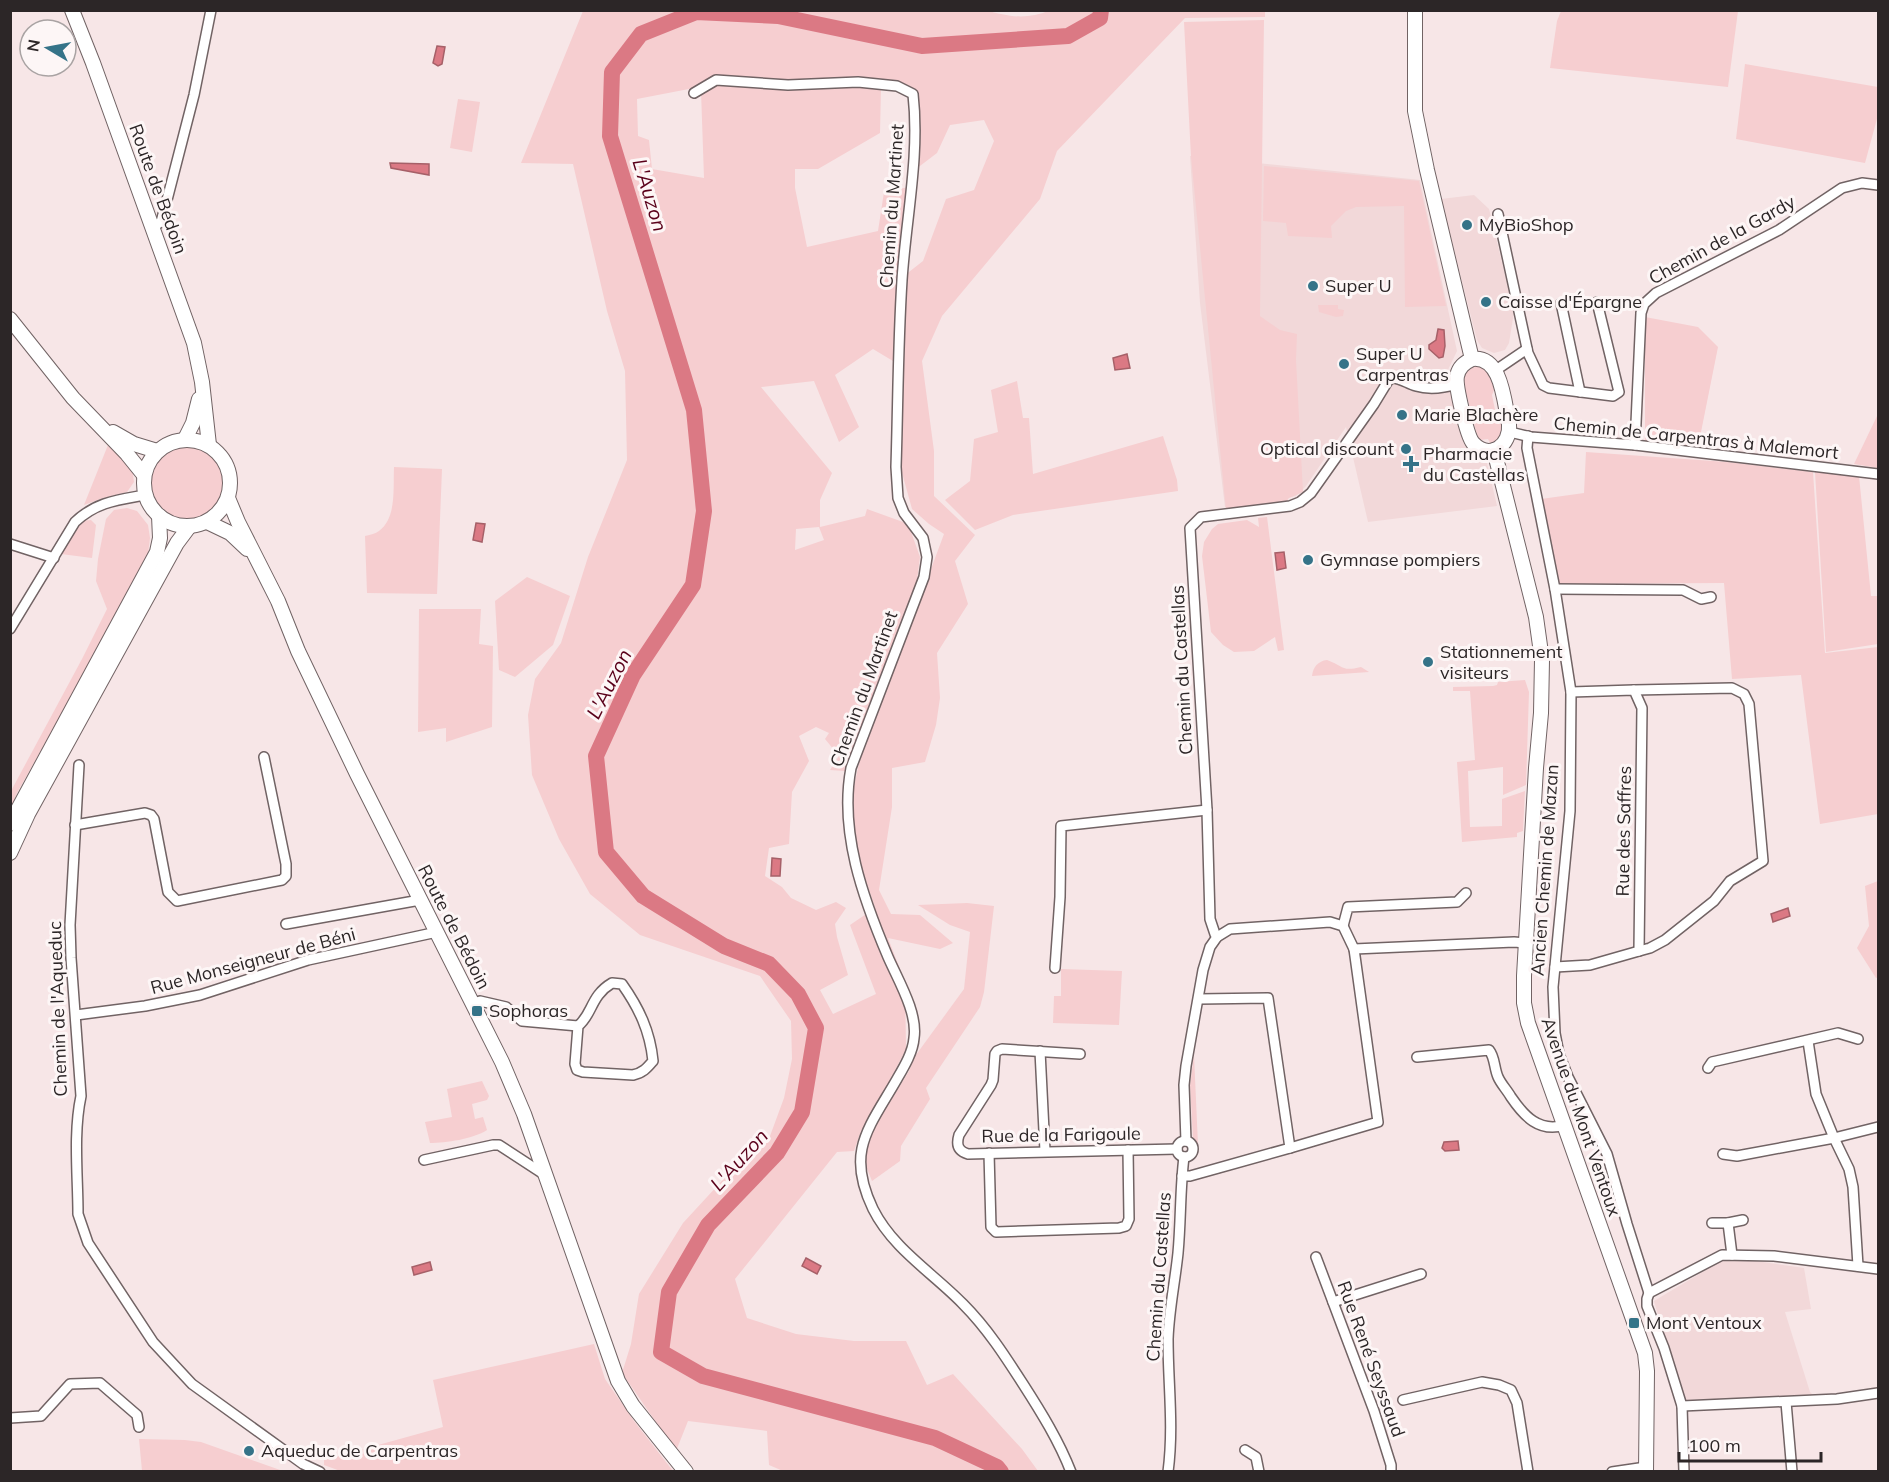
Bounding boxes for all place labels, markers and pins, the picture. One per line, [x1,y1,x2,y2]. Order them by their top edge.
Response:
place label: MyBioShop [1479,213,1574,236]
marker: MyBioShop [1460,218,1474,232]
place label: Super U [1325,274,1392,297]
marker: Super U [1306,279,1320,293]
place label: Caisse d'Épargne [1498,290,1642,313]
marker: Caisse d'Épargne [1479,295,1493,309]
place label: Super U Carpentras [1356,342,1449,386]
marker: Super U Carpentras [1337,357,1351,371]
place label: Marie Blachère [1414,403,1538,426]
marker: Marie Blachère [1395,408,1409,422]
place label: Optical discount [1260,437,1394,460]
marker: Optical discount [1399,442,1413,456]
place label: Pharmacie du Castellas [1423,442,1525,486]
marker: Pharmacie du Castellas [1404,457,1418,471]
place label: Gymnase pompiers [1320,548,1480,571]
marker: Gymnase pompiers [1301,553,1315,567]
place label: Stationnement visiteurs [1440,640,1562,684]
marker: Stationnement visiteurs [1421,655,1435,669]
place label: Sophoras [489,999,568,1022]
marker: Sophoras [470,1004,484,1018]
place label: Mont Ventoux [1646,1311,1762,1334]
marker: Mont Ventoux [1627,1316,1641,1330]
place label: Aqueduc de Carpentras [261,1439,458,1462]
marker: Aqueduc de Carpentras [242,1444,256,1458]

